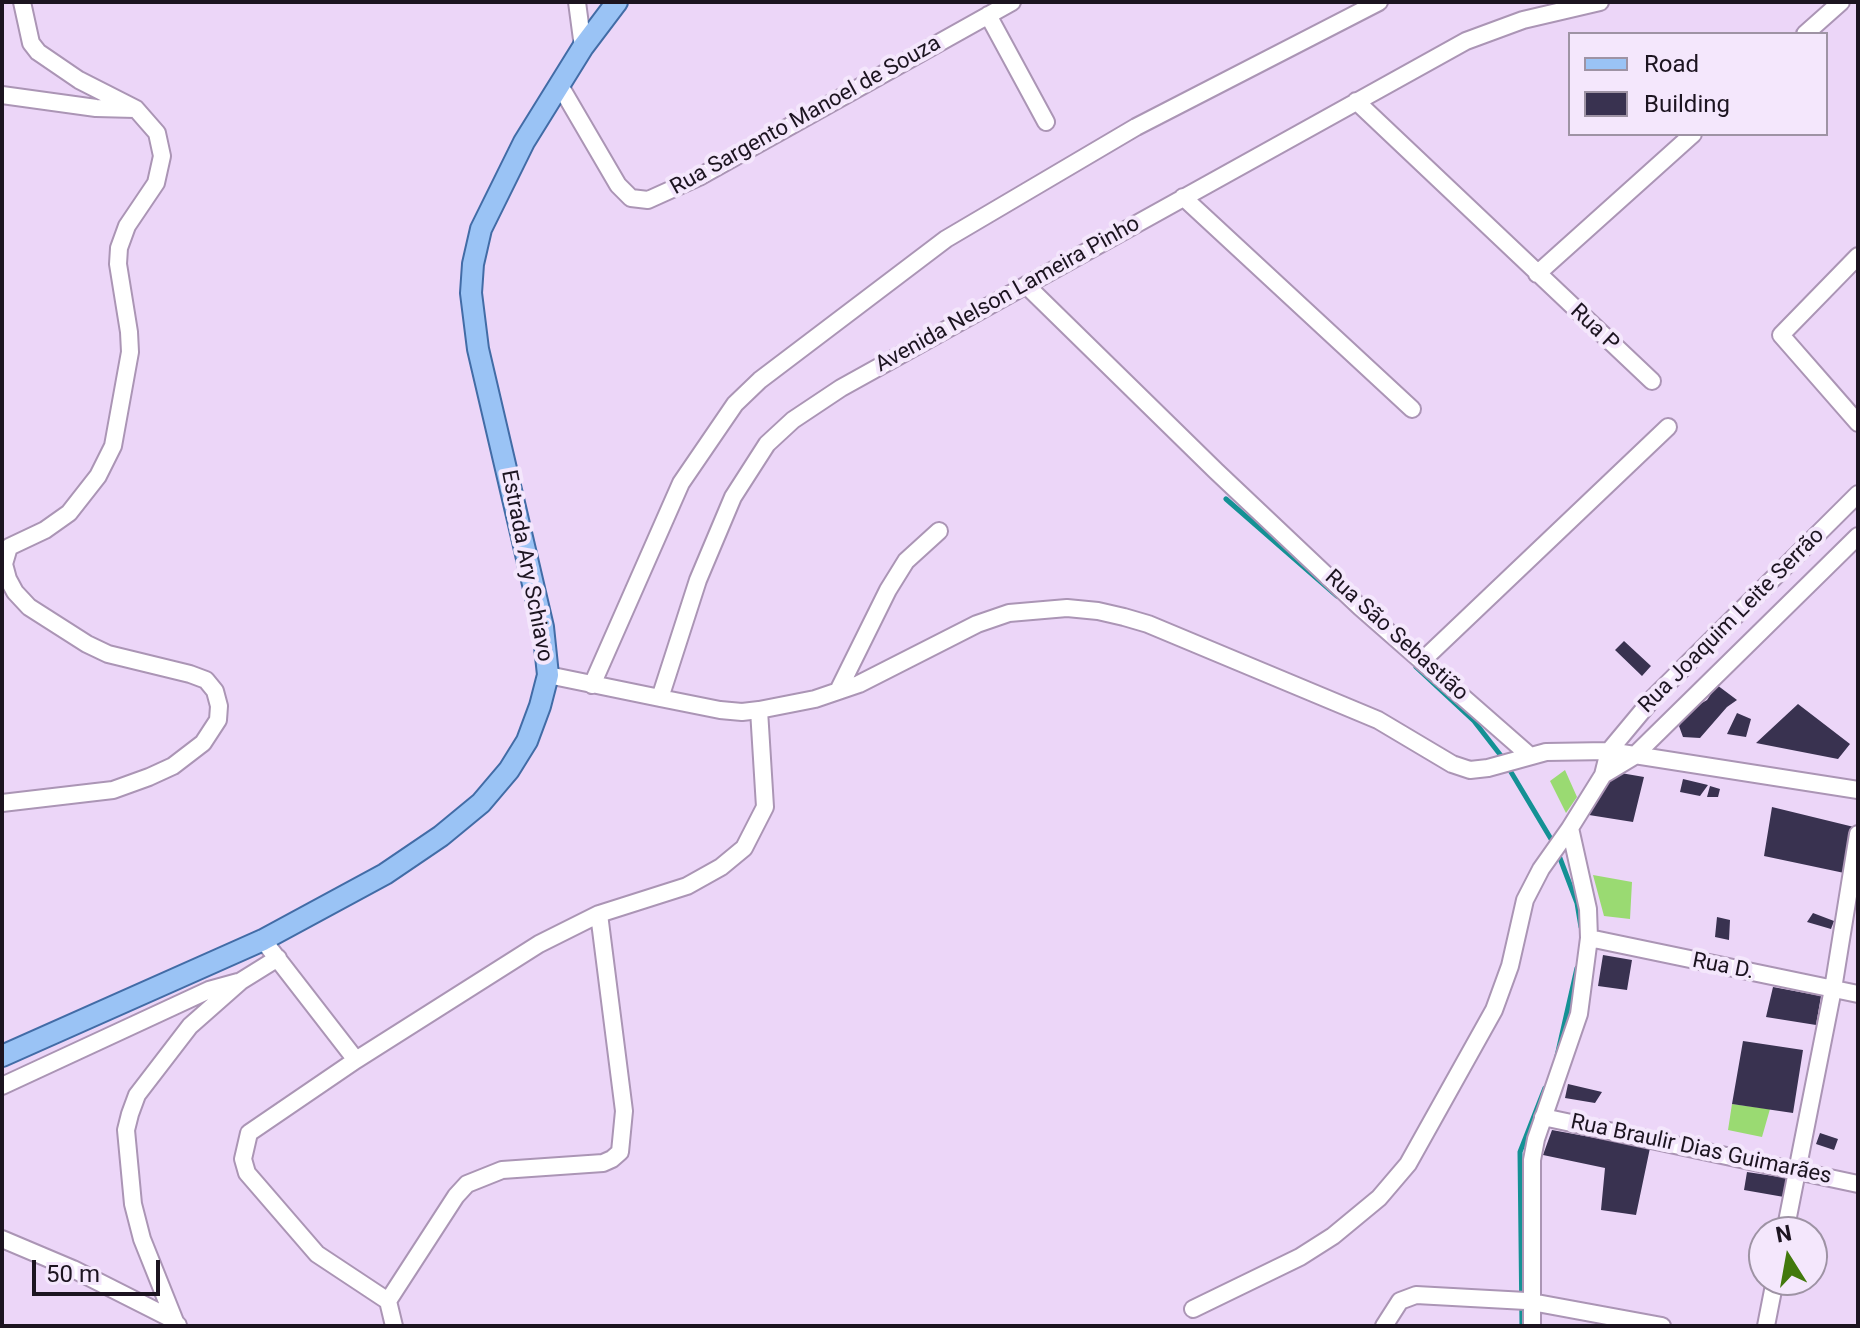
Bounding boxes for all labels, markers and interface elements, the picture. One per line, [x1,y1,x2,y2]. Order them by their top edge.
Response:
street label: Rua Sargento Manoel de Souza [666,31,946,201]
legend [1568,32,1828,136]
text: Road [1644,50,1699,78]
text: Building [1644,90,1730,118]
street label: Avenida Nelson Lameira Pinho [871,211,1145,379]
street label: Rua P [1564,299,1624,357]
street label: Estrada Ary Schiavo [494,468,558,664]
street label: Rua Joaquim Leite Serrão [1634,523,1830,719]
street label: Rua São Sebastião [1319,565,1473,707]
street label: Rua D. [1690,948,1756,986]
street label: Rua Braulir Dias Guimarães [1568,1109,1834,1191]
north arrow [1748,1216,1828,1296]
text: N [1774,1220,1794,1248]
scale bar [36,1244,164,1294]
text: 50 m [46,1260,100,1288]

